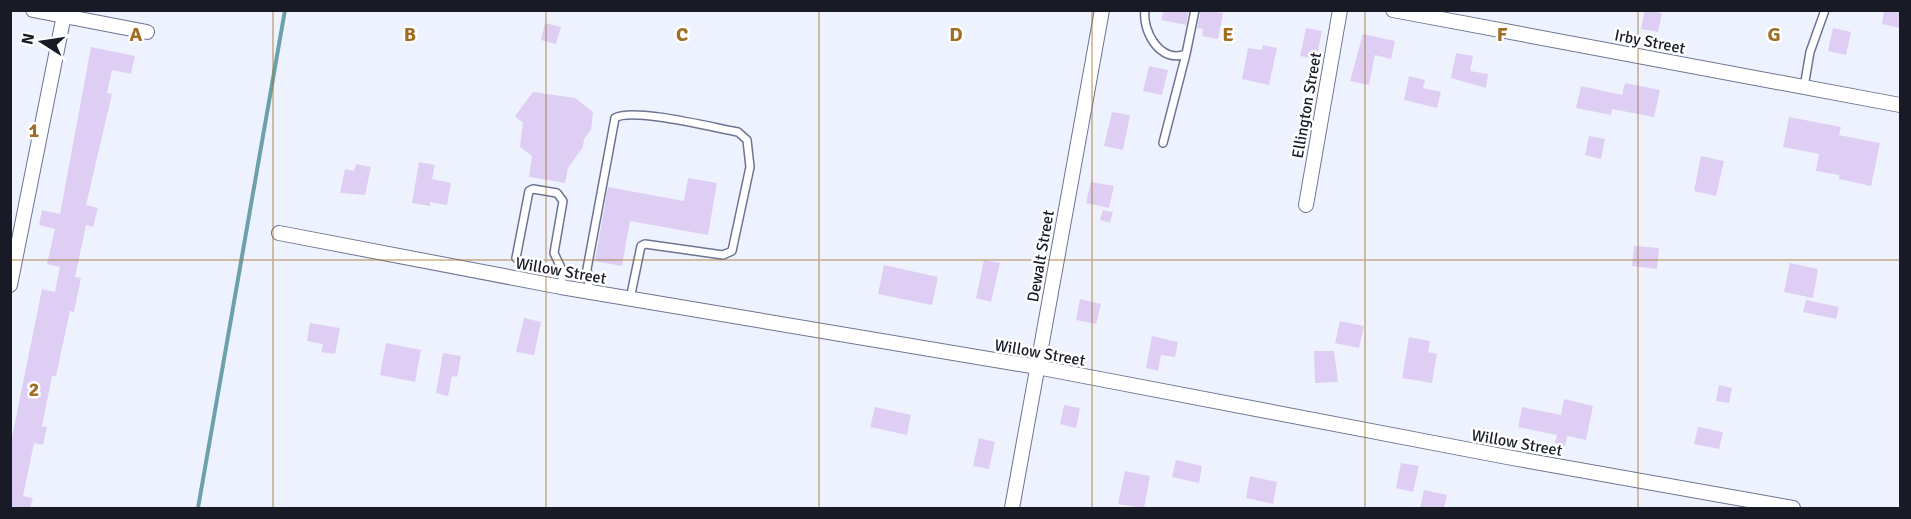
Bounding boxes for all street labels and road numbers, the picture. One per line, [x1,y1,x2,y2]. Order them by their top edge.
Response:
street label: Irby Street [1613,25,1687,59]
street label: Ellington Street [1288,50,1326,160]
street label: Dewalt Street [1023,208,1059,304]
street label: Willow Street [514,253,608,289]
street label: Willow Street [993,335,1087,371]
street label: Willow Street [1470,425,1564,461]

